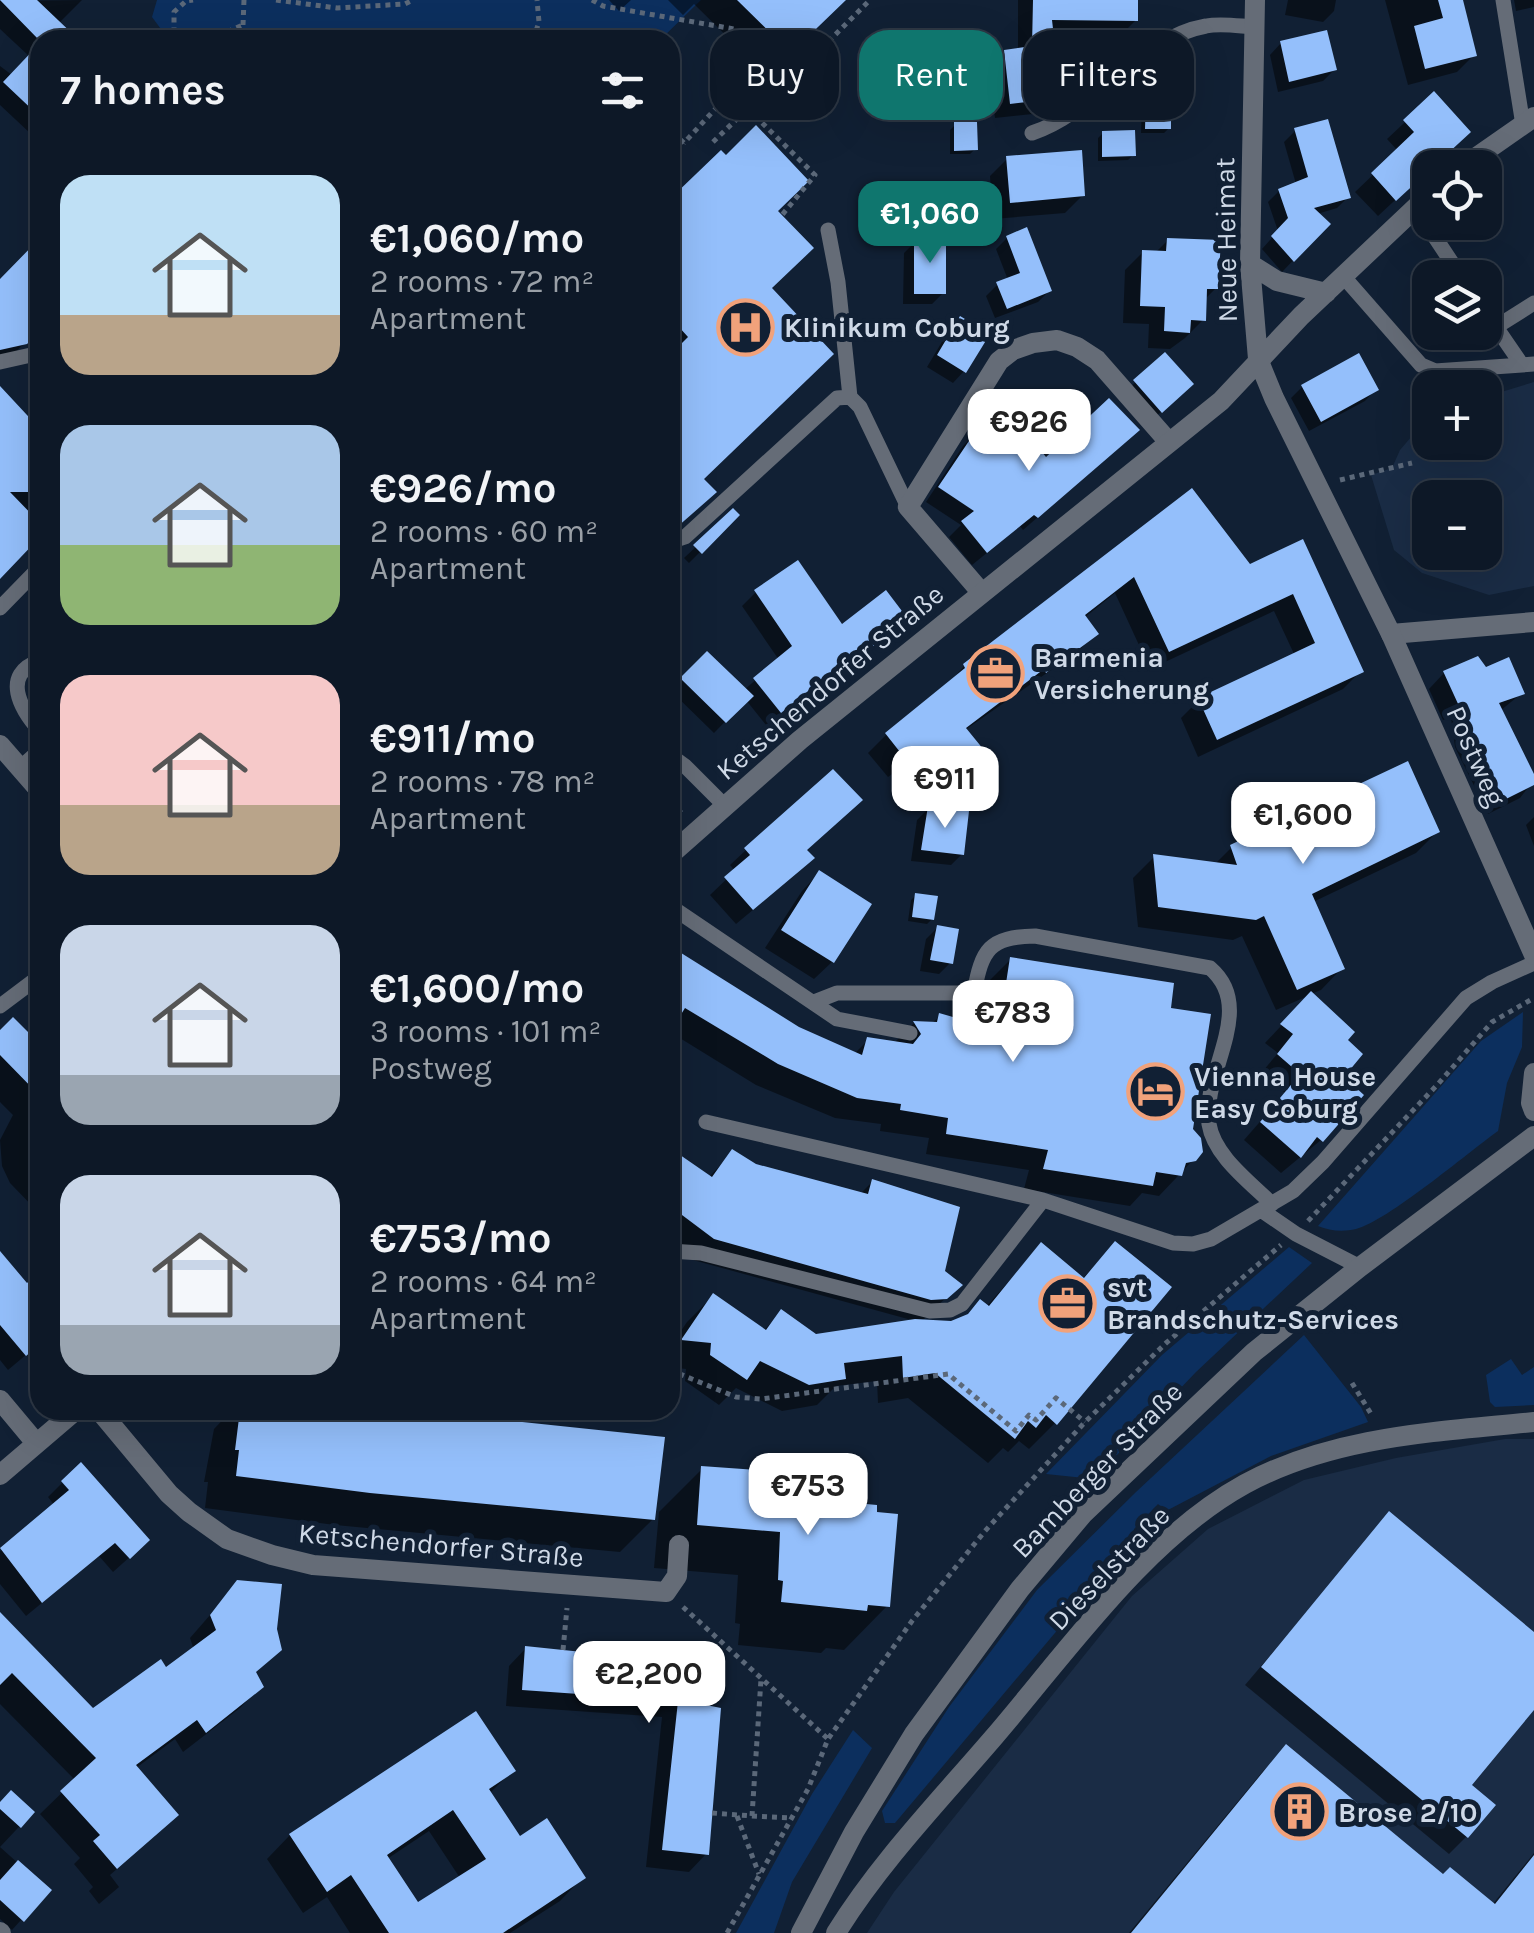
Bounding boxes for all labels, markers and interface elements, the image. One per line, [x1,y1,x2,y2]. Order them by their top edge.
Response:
chip: Buy [710,30,839,120]
chip: Rent [859,30,1003,120]
chip: Filters [1023,30,1194,120]
icon: filters [595,63,650,118]
text: 7 homes [60,65,226,115]
map controls [1412,150,1502,570]
button: locate [1412,150,1502,240]
street label: Neue Heimat [1208,157,1244,323]
pin: €1,060 [849,181,1011,266]
text: €1,060 [880,195,980,232]
text: €1,060/mo [370,213,584,263]
icon: home [140,215,260,335]
button: layers [1412,260,1502,350]
text: 2 rooms · 72 m² [370,263,594,300]
hospital icon: Klinikum Coburg [715,297,775,357]
text: Apartment [370,300,526,337]
place label: Klinikum Coburg [784,311,1010,344]
button: + [1412,370,1502,460]
pin: €926 [970,389,1088,474]
text: €926 [990,403,1068,440]
text: €926/mo [370,463,557,513]
icon: home [140,465,260,585]
button: − [1412,480,1502,570]
text: 2 rooms · 60 m² [370,513,598,550]
text: Apartment [370,550,526,587]
street label: Ketschendorfer Straße [710,577,950,787]
place label: Barmenia Versicherung [1034,641,1209,706]
office icon: Barmenia Versicherung [965,643,1025,703]
street label: Postweg [1439,701,1513,812]
text: €911/mo [370,713,536,763]
icon: home [140,715,260,835]
pin: €911 [886,746,1004,831]
text: €911 [914,760,976,797]
text: 2 rooms · 78 m² [370,763,595,800]
pin: €1,600 [1222,782,1384,867]
text: €1,600 [1253,796,1353,833]
text: Apartment [370,800,526,837]
text: €1,600/mo [370,963,584,1013]
icon: home [140,965,260,1085]
pin: €783 [954,980,1072,1065]
text: €783 [975,994,1051,1031]
text: 3 rooms · 101 m² [370,1013,601,1050]
text: Postweg [370,1050,492,1087]
place label: Vienna House Easy Coburg [1194,1060,1376,1125]
hotel icon: Vienna House Easy Coburg [1125,1062,1185,1122]
text: €753/mo [370,1213,552,1263]
icon: home [140,1215,260,1335]
text: 2 rooms · 64 m² [370,1263,597,1300]
place label: svt Brandschutz-Services [1107,1271,1399,1336]
office icon: svt Brandschutz-Services [1038,1273,1098,1333]
text: Apartment [370,1300,526,1337]
street label: Bamberger Straße [1005,1375,1189,1565]
pin: €753 [749,1453,867,1538]
text: €753 [771,1467,845,1504]
street label: Dieselstraße [1041,1499,1177,1637]
street label: Ketschendorfer Straße [297,1516,585,1574]
pin: €2,200 [568,1641,730,1726]
text: €2,200 [595,1655,703,1692]
building icon: Brose 2/10 [1269,1782,1329,1842]
place label: Brose 2/10 [1338,1796,1478,1829]

